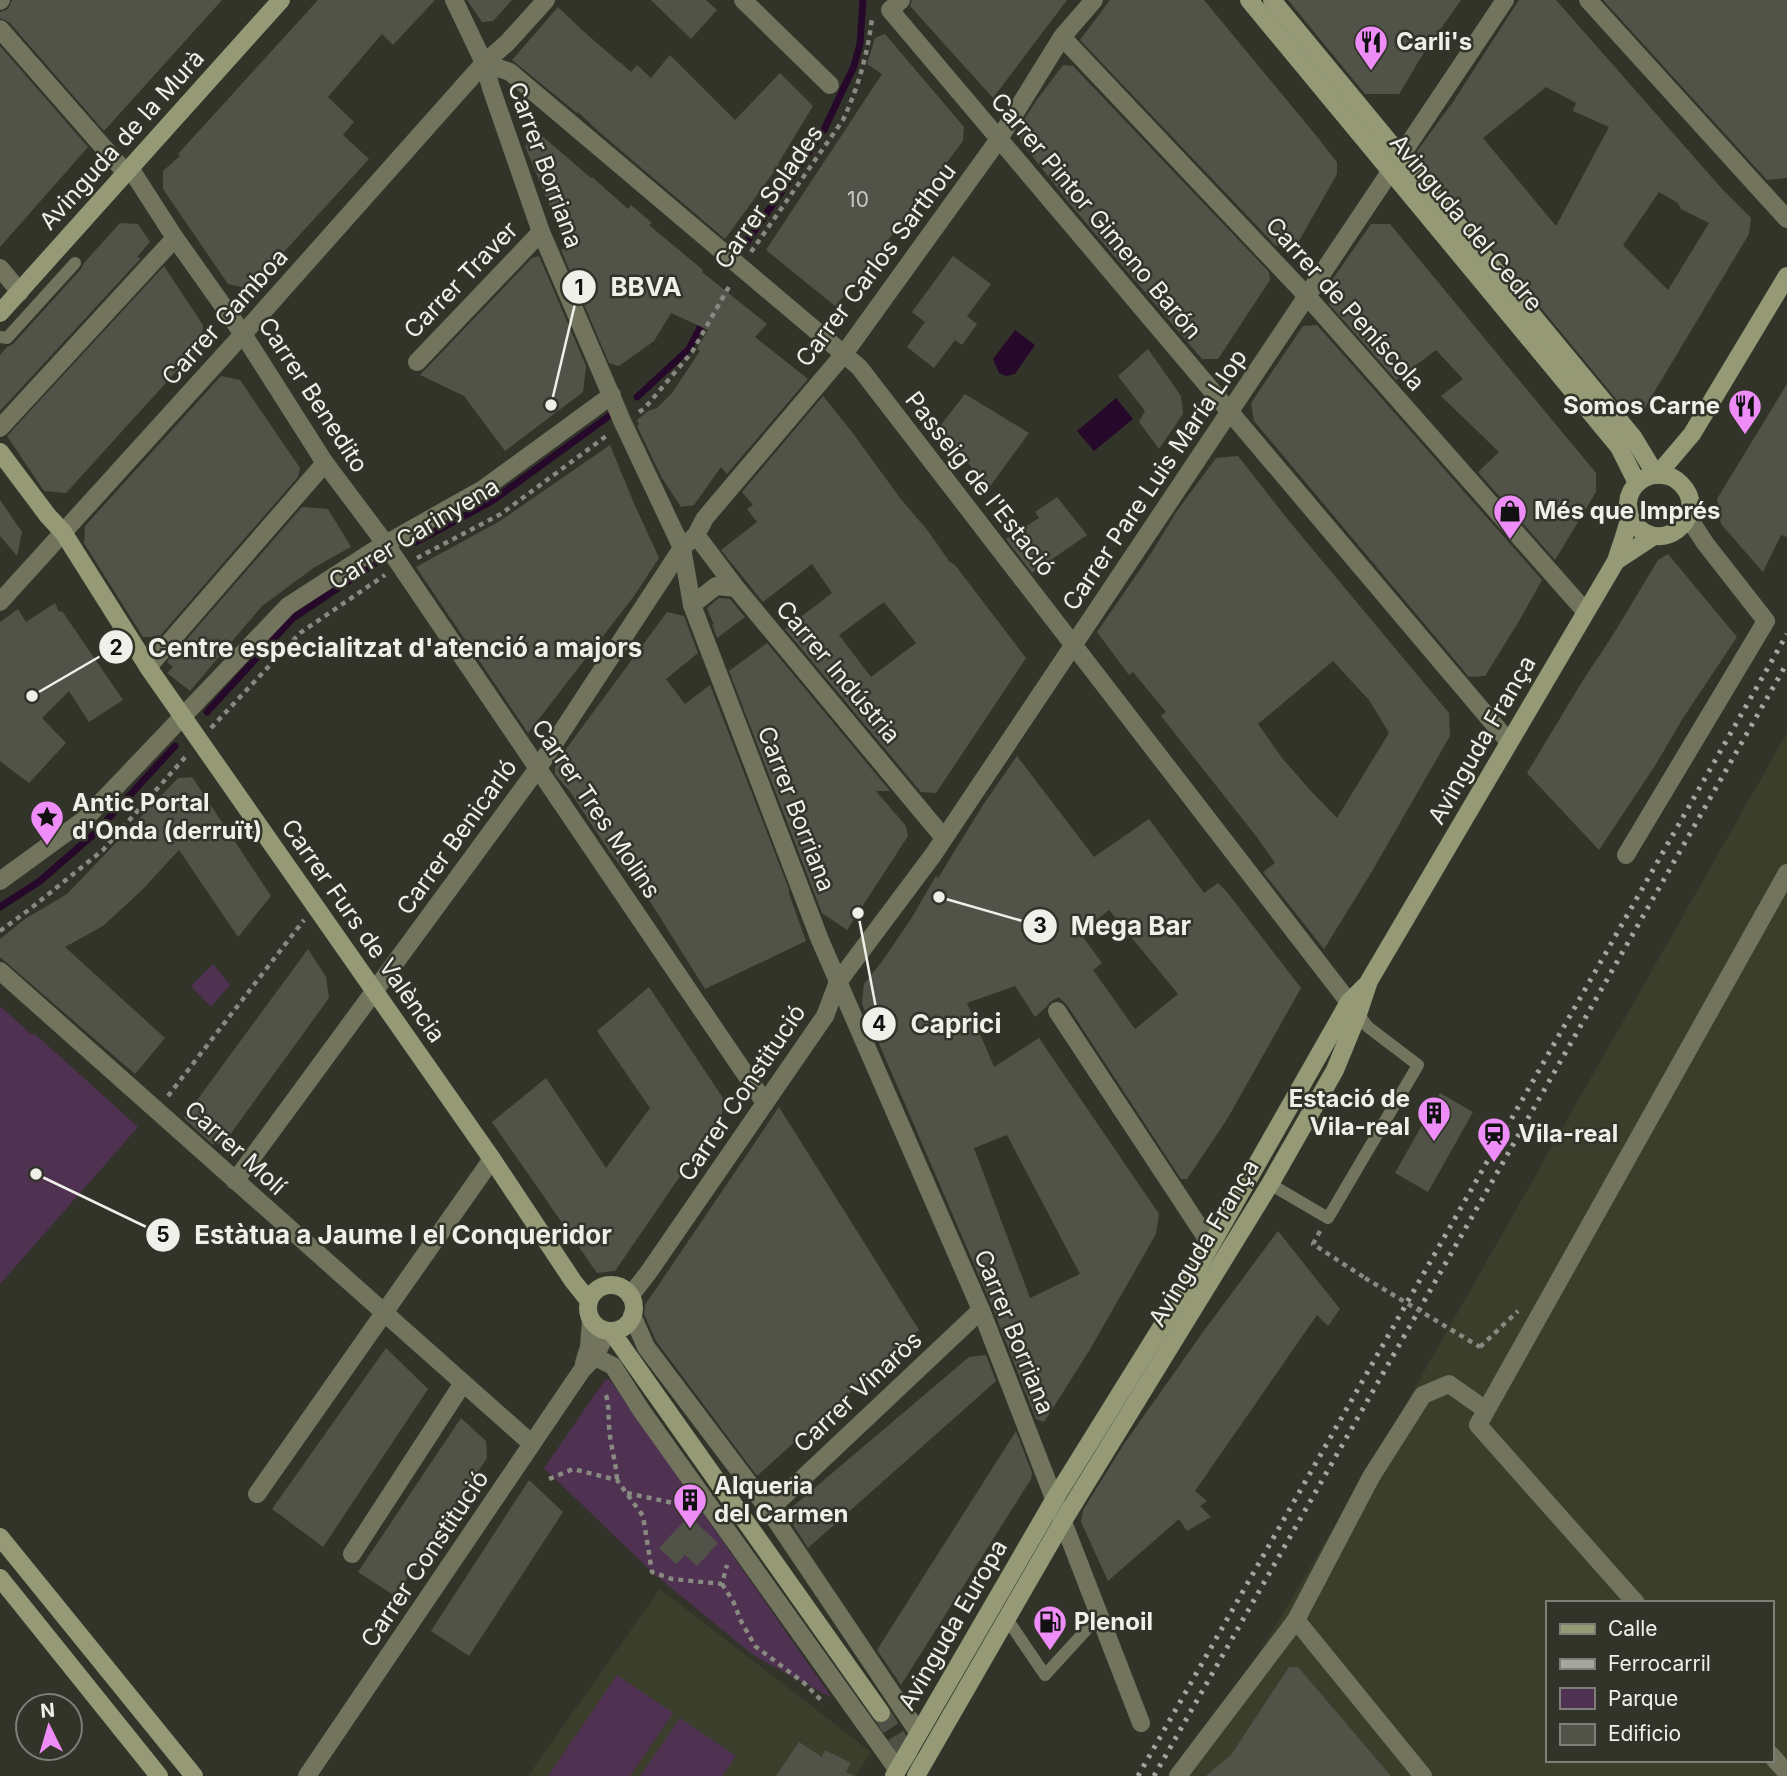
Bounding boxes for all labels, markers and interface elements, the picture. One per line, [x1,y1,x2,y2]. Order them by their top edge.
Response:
restaurant icon: Carli's [1352,23,1390,72]
place label: Carli's [1396,27,1472,56]
street label: Avinguda de la Murà [33,44,210,236]
street label: Carrer Borriana [502,78,589,252]
street label: Carrer Pintor Gimeno Barón [985,87,1208,345]
street label: Carrer Solades [708,119,829,274]
street label: Avinguda del Cedre [1384,128,1549,317]
street label: Carrer Carlos Sarthou [789,157,962,372]
house number: 10 [847,187,869,212]
street label: Carrer de Peníscola [1260,211,1431,396]
street label: Carrer Traver [398,215,524,344]
street label: Carrer Gamboa [156,242,294,391]
callout: BBVA [561,264,695,311]
text: BBVA [610,271,682,302]
text: 1 [574,275,584,300]
street label: Carrer Benedito [252,312,374,478]
street label: Carrer Pare Luis María Llop [1056,343,1253,616]
street label: Passeig de l'Estació [899,386,1061,582]
restaurant icon: Somos Carne [1726,387,1764,436]
place label: Somos Carne [1563,391,1720,420]
street label: Carrer Carinyena [323,471,504,596]
shop icon: Més que Imprés [1491,492,1529,541]
place label: Més que Imprés [1534,496,1721,525]
street label: Carrer Indústria [770,594,907,749]
callout: Centre especialitzat d'atenció a majors [98,624,656,671]
text: Centre especialitzat d'atenció a majors [148,632,642,663]
text: 2 [109,635,123,660]
street label: Avinguda França [1422,650,1542,829]
street label: Carrer Tres Molins [526,714,667,904]
street label: Carrer Borriana [752,722,841,896]
street label: Carrer Benicarló [390,753,523,920]
place label: Antic Portal d'Onda (derruït) [72,788,262,845]
place icon: Antic Portal d'Onda (derruït) [28,798,66,847]
street label: Carrer Furs de València [275,813,452,1048]
callout: Mega Bar [1022,902,1206,949]
text: Mega Bar [1071,910,1192,941]
text: 3 [1033,913,1047,938]
street label: Carrer Constitució [672,999,812,1187]
callout: Caprici [861,1001,1015,1048]
text: Caprici [911,1008,1001,1039]
text: 4 [872,1011,886,1036]
place label: Estació de Vila-real [1289,1084,1410,1141]
building icon: Estació de Vila-real [1415,1094,1453,1143]
street label: Carrer Molí [179,1095,292,1201]
station icon: Vila-real [1475,1115,1513,1164]
place label: Vila-real [1518,1119,1618,1148]
street label: Avinguda França [1142,1154,1265,1332]
callout: Estàtua a Jaume I el Conqueridor [146,1211,626,1258]
text: Estàtua a Jaume I el Conqueridor [194,1219,612,1250]
text: 5 [156,1222,170,1247]
street label: Carrer Borriana [968,1245,1061,1418]
street label: Carrer Vinaròs [788,1325,928,1458]
street label: Carrer Constitució [355,1465,495,1653]
place label: Alqueria del Carmen [714,1471,848,1528]
building icon: Alqueria del Carmen [671,1481,709,1530]
street label: Avinguda Europa [892,1534,1013,1715]
legend [1546,1601,1773,1762]
fuel station icon: Plenoil [1031,1603,1069,1652]
place label: Plenoil [1074,1607,1153,1636]
text: Calle [1608,1616,1658,1641]
text: Ferrocarril [1608,1651,1711,1676]
text: Parque [1608,1686,1678,1711]
north arrow [14,1692,84,1762]
text: N [39,1698,56,1723]
text: Edificio [1608,1721,1681,1746]

